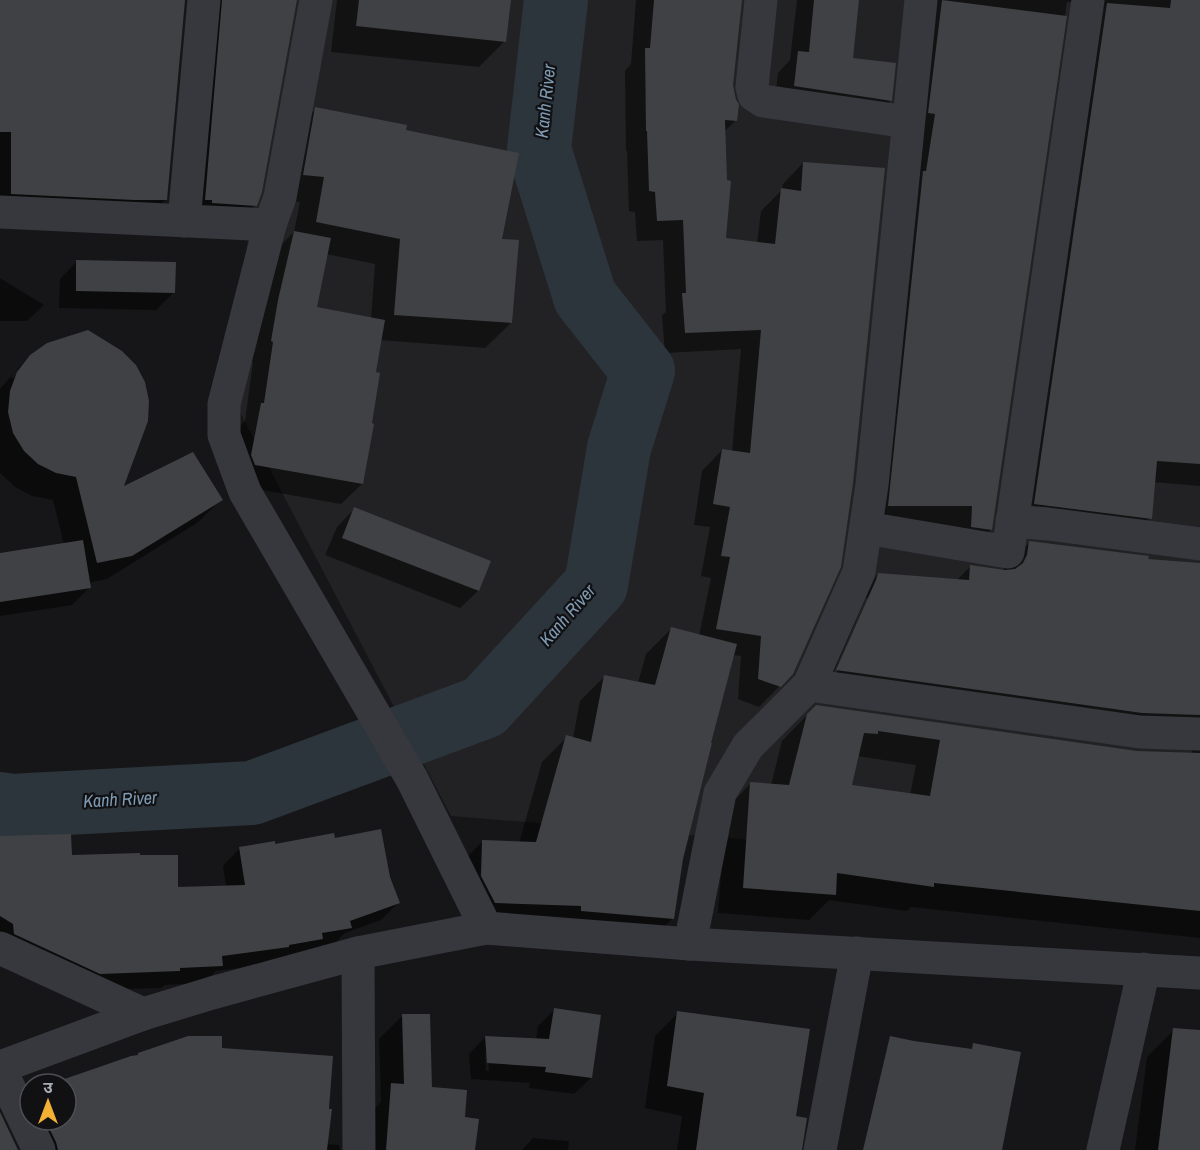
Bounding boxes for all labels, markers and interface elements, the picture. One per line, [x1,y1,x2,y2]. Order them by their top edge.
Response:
water label: Kanh River [529,62,561,139]
water label: Kanh River [533,578,601,651]
water label: Kanh River [82,785,159,813]
north arrow [18,1072,78,1132]
text: उ [43,1076,53,1098]

